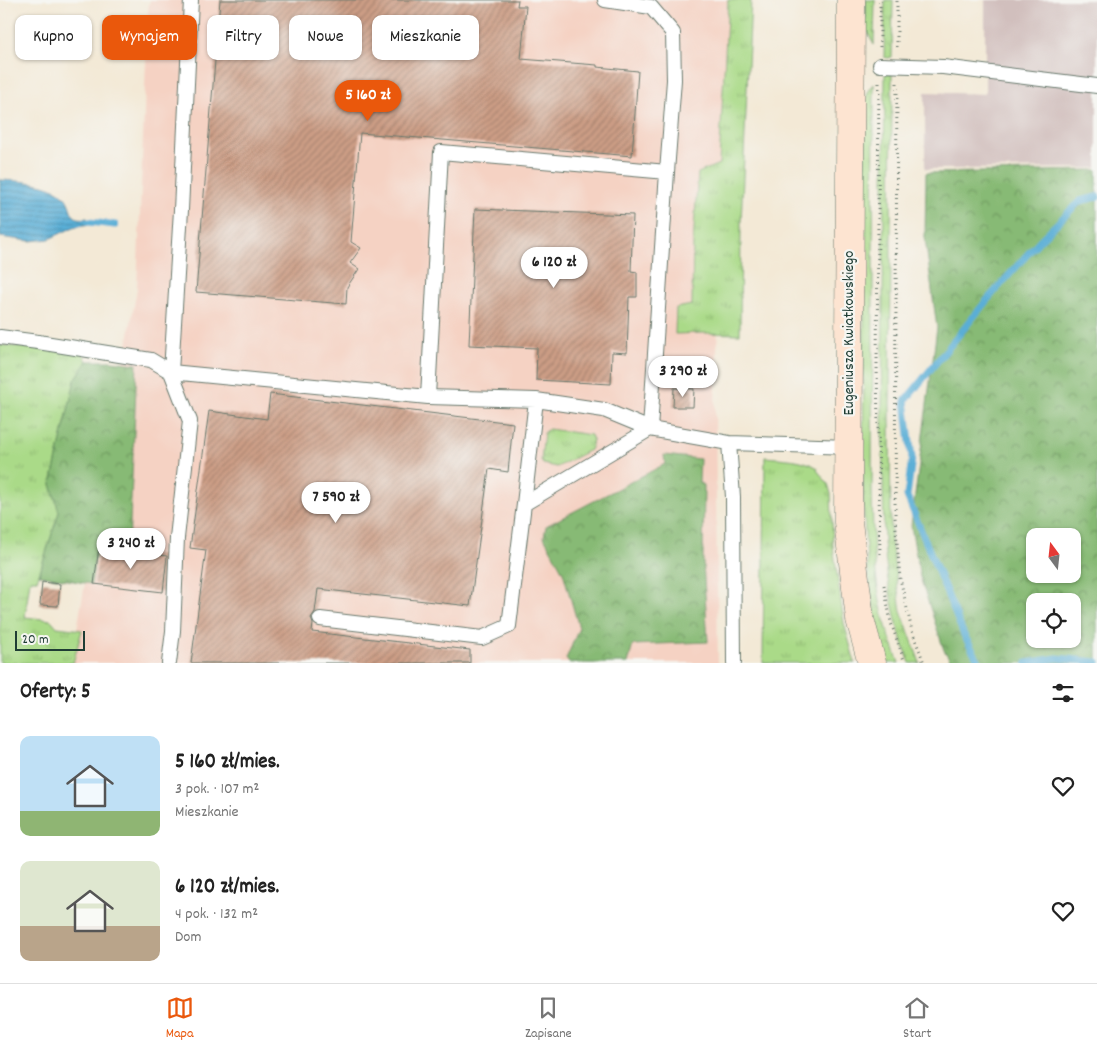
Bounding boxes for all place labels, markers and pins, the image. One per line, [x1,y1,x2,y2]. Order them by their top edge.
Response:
pin: 5 160 zł [316,80,420,122]
pin: 6 120 zł [502,246,606,289]
pin: 3 290 zł [631,356,735,398]
pin: 7 590 zł [284,482,388,524]
pin: 3 240 zł [79,528,183,570]

